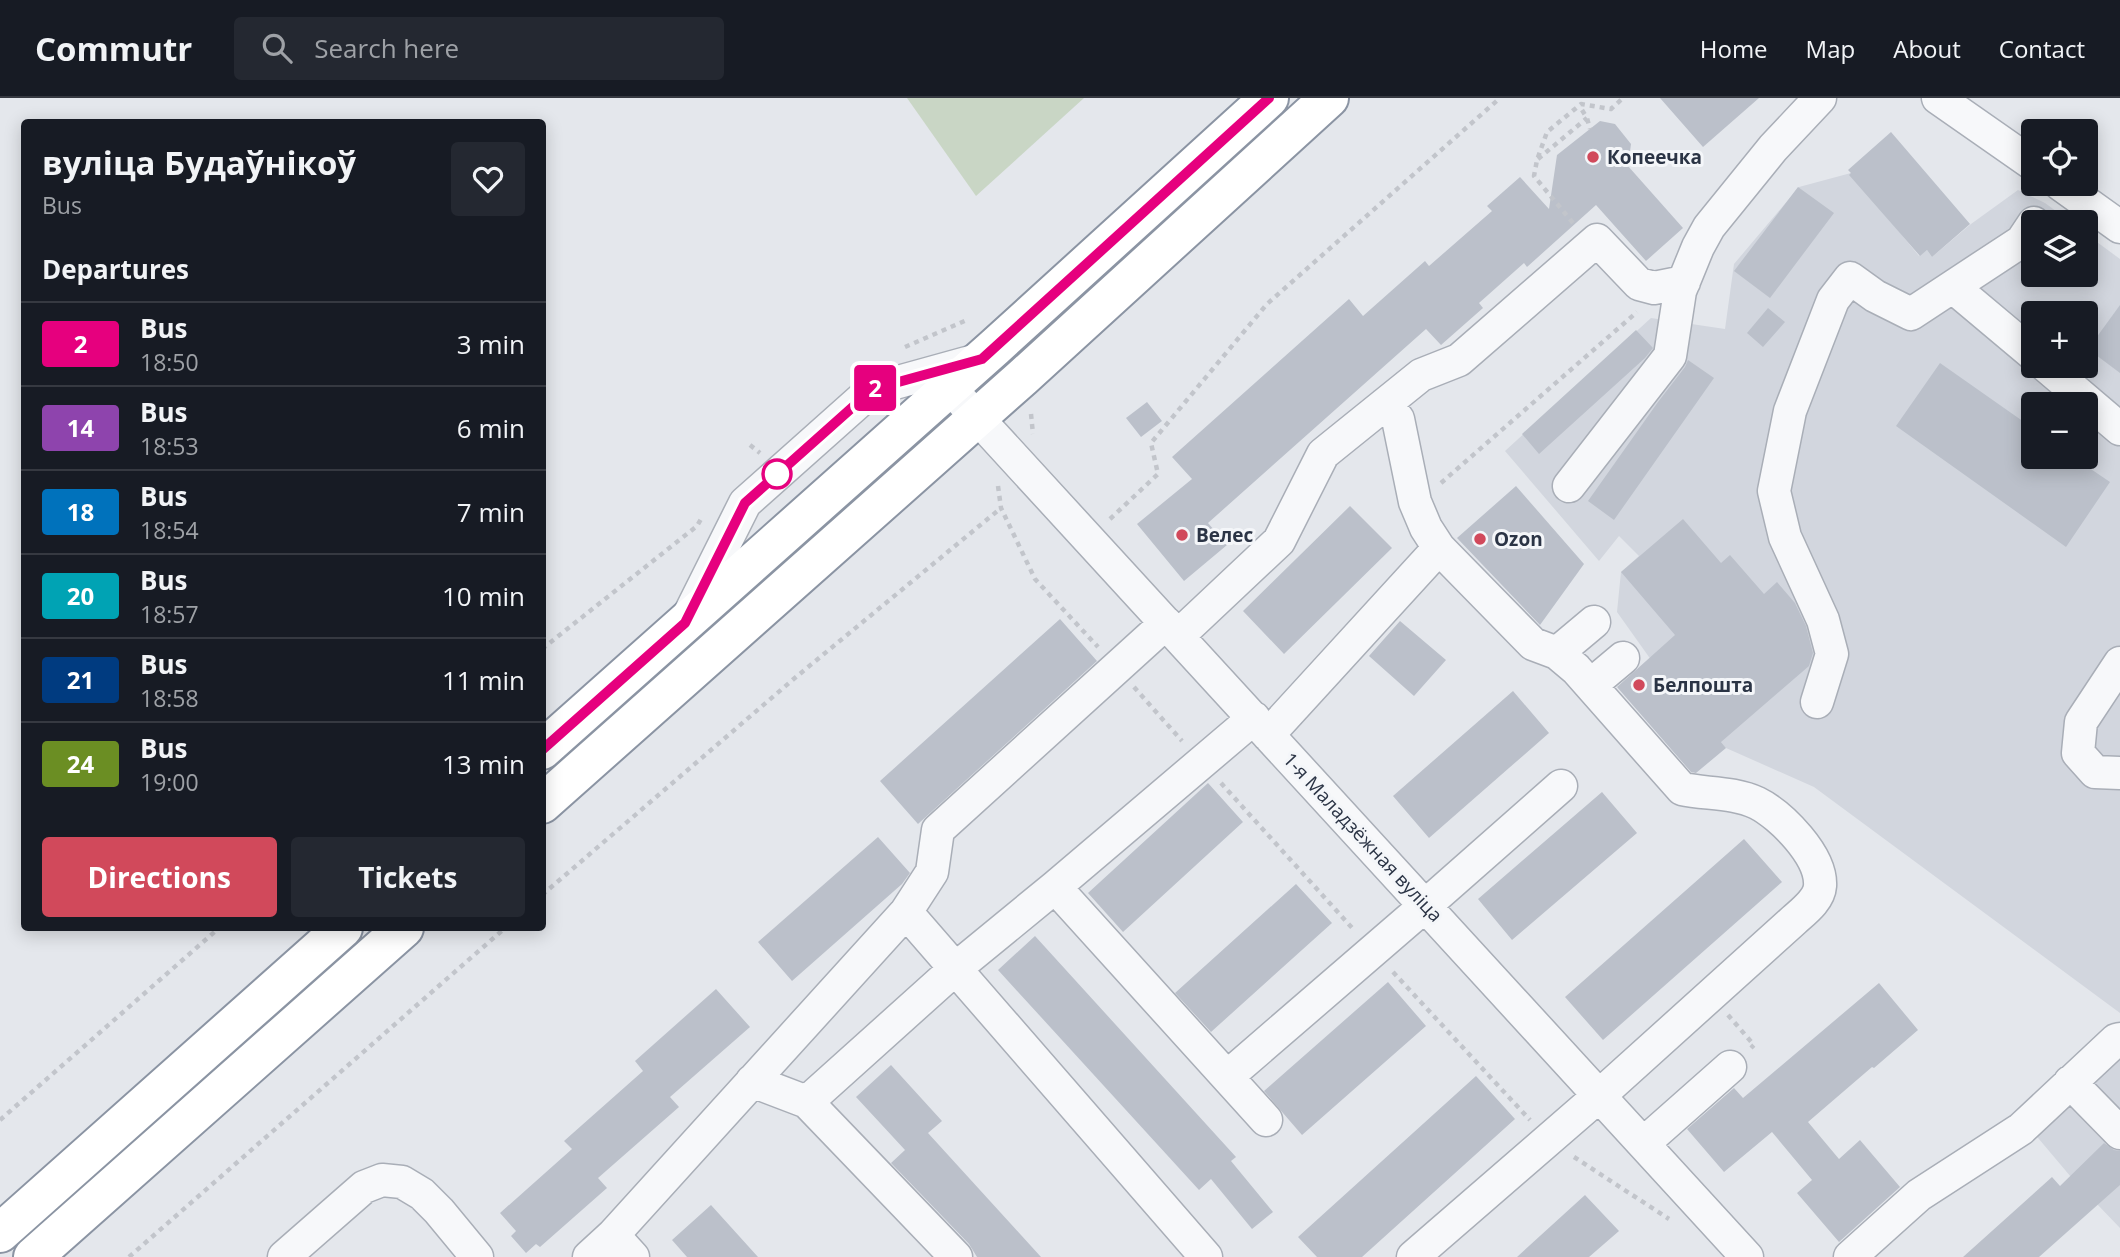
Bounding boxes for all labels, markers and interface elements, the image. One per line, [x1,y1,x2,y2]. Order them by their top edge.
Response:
search box [234,17,724,80]
text: Commutr [35,26,192,71]
icon: search [258,29,296,67]
text: Search here [314,30,459,66]
text: Home [1700,32,1768,65]
text: Map [1806,32,1855,65]
text: About [1893,32,1961,65]
text: Contact [1999,32,2085,65]
map controls [2021,119,2098,469]
button: locate [2021,119,2098,196]
text: вуліца Будаўнікоў [42,140,356,185]
button: heart [451,142,525,216]
place label: Копеечка [1607,144,1702,170]
marker: Копеечка [1585,149,1601,165]
text: Bus [42,189,82,221]
button: layers [2021,210,2098,287]
text: Departures [42,251,189,287]
button: + [2021,301,2098,378]
text: Bus [140,310,187,346]
text: 3 min [457,326,525,362]
text: 2 [74,327,87,360]
text: 18:50 [140,346,199,378]
line badge: 2 [852,365,898,411]
text: 2 [868,371,882,404]
button: − [2021,392,2098,469]
text: Bus [140,394,187,430]
text: 6 min [457,410,525,446]
text: 14 [67,411,94,444]
text: 18:53 [140,430,199,462]
unlabelled marker [762,459,792,489]
text: Bus [140,478,187,514]
text: 7 min [457,494,525,530]
text: 18 [67,495,94,528]
text: 18:54 [140,514,199,546]
place label: Велес [1196,522,1253,548]
place label: Ozon [1494,526,1543,552]
marker: Велес [1174,527,1190,543]
marker: Ozon [1472,531,1488,547]
text: Bus [140,562,187,598]
text: 10 min [442,578,525,614]
text: 20 [67,579,94,612]
text: 18:57 [140,598,199,630]
text: Bus [140,646,187,682]
text: 11 min [442,662,525,698]
text: 21 [67,663,94,696]
place label: Белпошта [1653,672,1753,698]
marker: Белпошта [1631,677,1647,693]
text: 18:58 [140,682,199,714]
text: Bus [140,730,187,766]
text: 13 min [442,746,525,782]
text: 24 [67,747,94,780]
street label: 1-я Маладзёжная вуліца [1278,747,1448,927]
text: 19:00 [140,766,199,798]
button: Directions [42,837,277,917]
button: Tickets [291,837,525,917]

